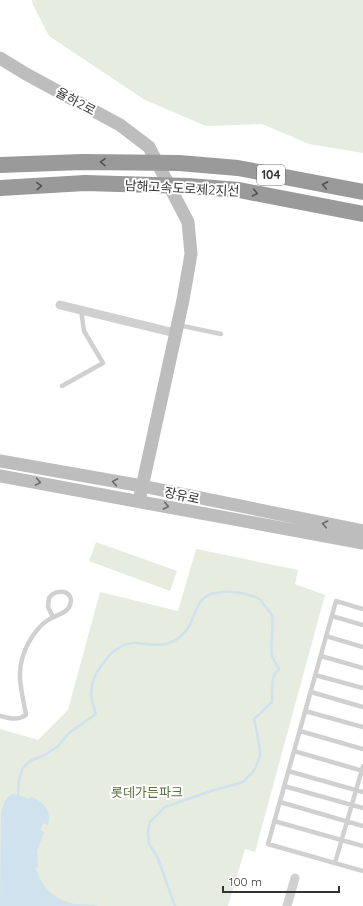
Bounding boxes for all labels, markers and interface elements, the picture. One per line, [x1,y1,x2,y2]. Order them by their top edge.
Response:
street label: 율하2로 [53,84,99,118]
one-way arrow [100,158,106,166]
road number: 104 [257,165,285,185]
street label: 남해고속도로제2지선 [124,177,240,199]
one-way arrow [36,181,42,190]
one-way arrow [322,181,328,189]
one-way arrow [252,188,258,197]
one-way arrow [35,478,42,486]
one-way arrow [112,478,118,486]
street label: 장유로 [163,483,201,507]
one-way arrow [163,501,169,510]
one-way arrow [322,520,328,529]
park label: 롯데가든파크 [111,784,183,800]
scale bar [223,868,339,894]
text: 100 m [229,874,262,889]

